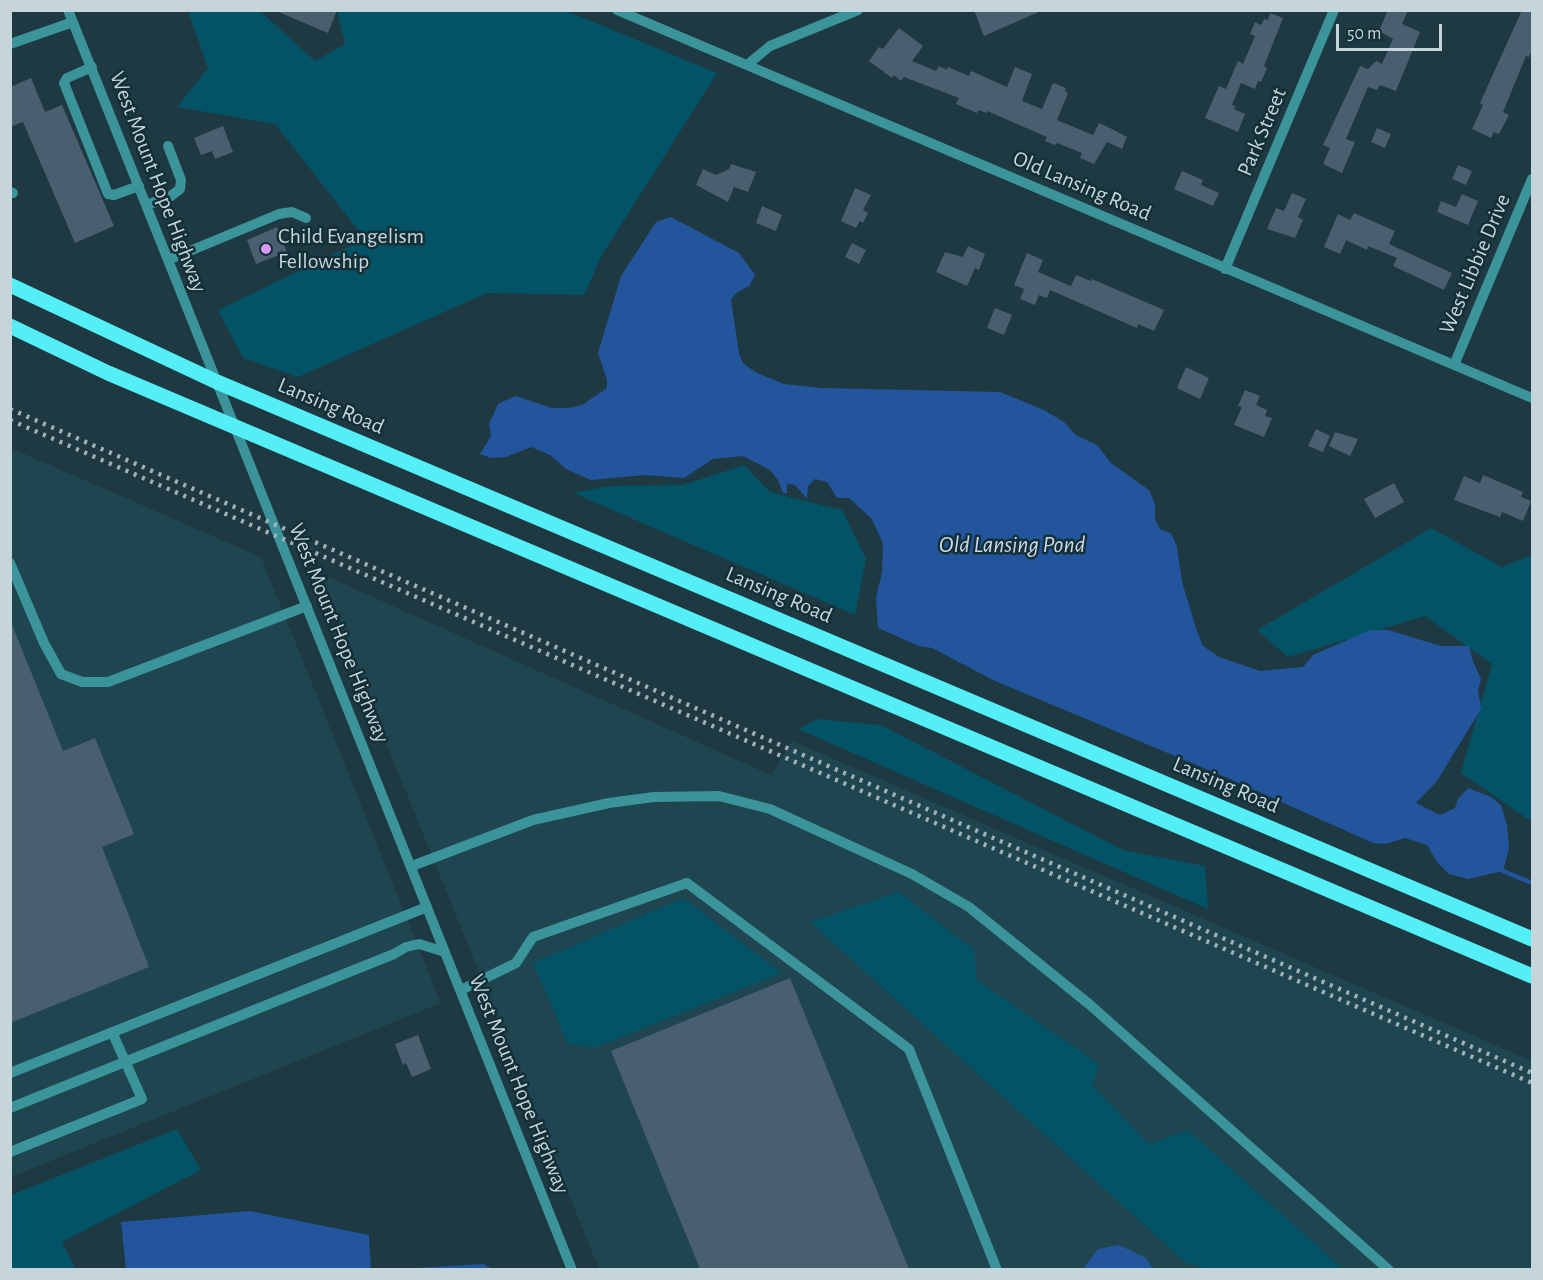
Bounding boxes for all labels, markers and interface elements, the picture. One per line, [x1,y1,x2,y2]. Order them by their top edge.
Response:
scale bar [1339,12,1446,50]
text: 50 m [1347,25,1381,43]
street label: West Mount Hope Highway [104,68,212,296]
street label: Park Street [1232,84,1292,180]
street label: Old Lansing Road [1009,145,1155,227]
street label: West Libbie Drive [1434,190,1516,338]
place label: Child Evangelism Fellowship [278,223,424,274]
marker: Child Evangelism Fellowship [259,242,273,256]
street label: Lansing Road [274,372,388,440]
street label: West Mount Hope Highway [283,519,395,747]
water label: Old Lansing Pond [939,531,1085,559]
street label: Lansing Road [722,561,836,629]
street label: Lansing Road [1169,751,1283,819]
street label: West Mount Hope Highway [463,970,575,1198]

